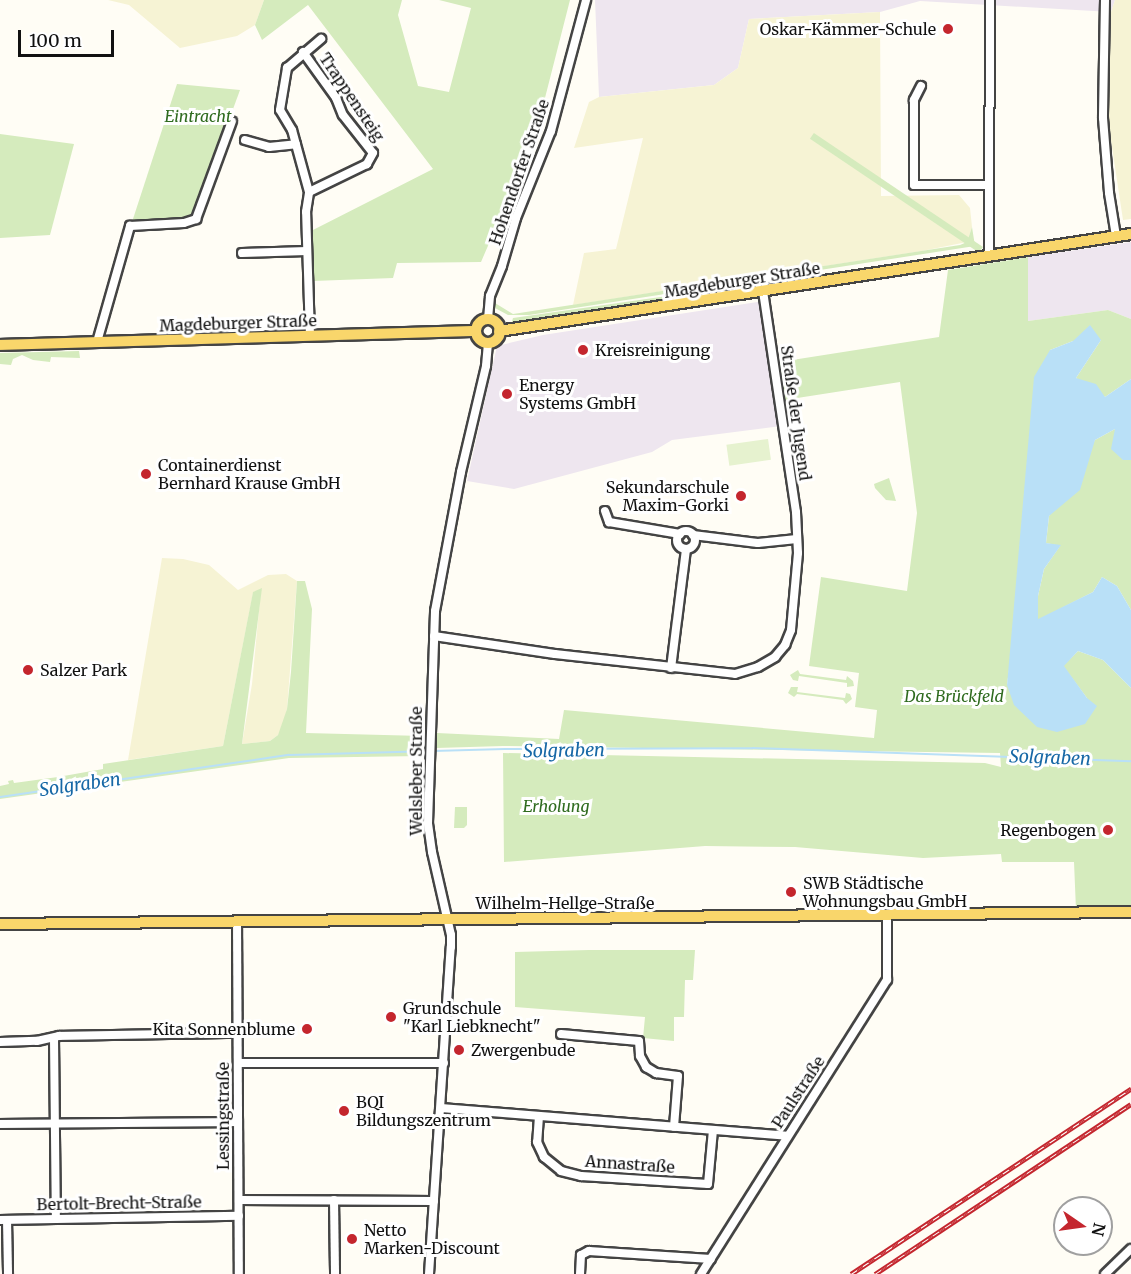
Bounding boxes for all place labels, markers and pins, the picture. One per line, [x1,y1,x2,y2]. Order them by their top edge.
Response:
place label: Oskar-Kämmer-Schule [760,19,936,39]
marker: Oskar-Kämmer-Schule [941,22,955,36]
place label: Kreisreinigung [595,340,710,360]
marker: Kreisreinigung [576,343,590,357]
place label: Energy Systems GmbH [519,375,636,413]
marker: Energy Systems GmbH [500,387,514,401]
place label: Containerdienst Bernhard Krause GmbH [158,455,341,493]
marker: Containerdienst Bernhard Krause GmbH [139,467,153,481]
place label: Sekundarschule Maxim-Gorki [606,477,729,515]
marker: Sekundarschule Maxim-Gorki [734,489,748,503]
place label: Salzer Park [40,660,127,680]
marker: Salzer Park [21,663,35,677]
place label: Regenbogen [1000,820,1096,840]
marker: Regenbogen [1101,823,1115,837]
place label: SWB Städtische Wohnungsbau GmbH [803,873,967,911]
marker: SWB Städtische Wohnungsbau GmbH [784,885,798,899]
place label: Grundschule "Karl Liebknecht" [403,998,541,1036]
marker: Grundschule "Karl Liebknecht" [384,1010,398,1024]
place label: Kita Sonnenblume [152,1019,295,1039]
marker: Kita Sonnenblume [300,1022,314,1036]
place label: Zwergenbude [471,1040,575,1060]
marker: Zwergenbude [452,1043,466,1057]
place label: BQI Bildungszentrum [356,1092,491,1130]
marker: BQI Bildungszentrum [337,1104,351,1118]
place label: Netto Marken-Discount [364,1220,500,1258]
marker: Netto Marken-Discount [345,1232,359,1246]

